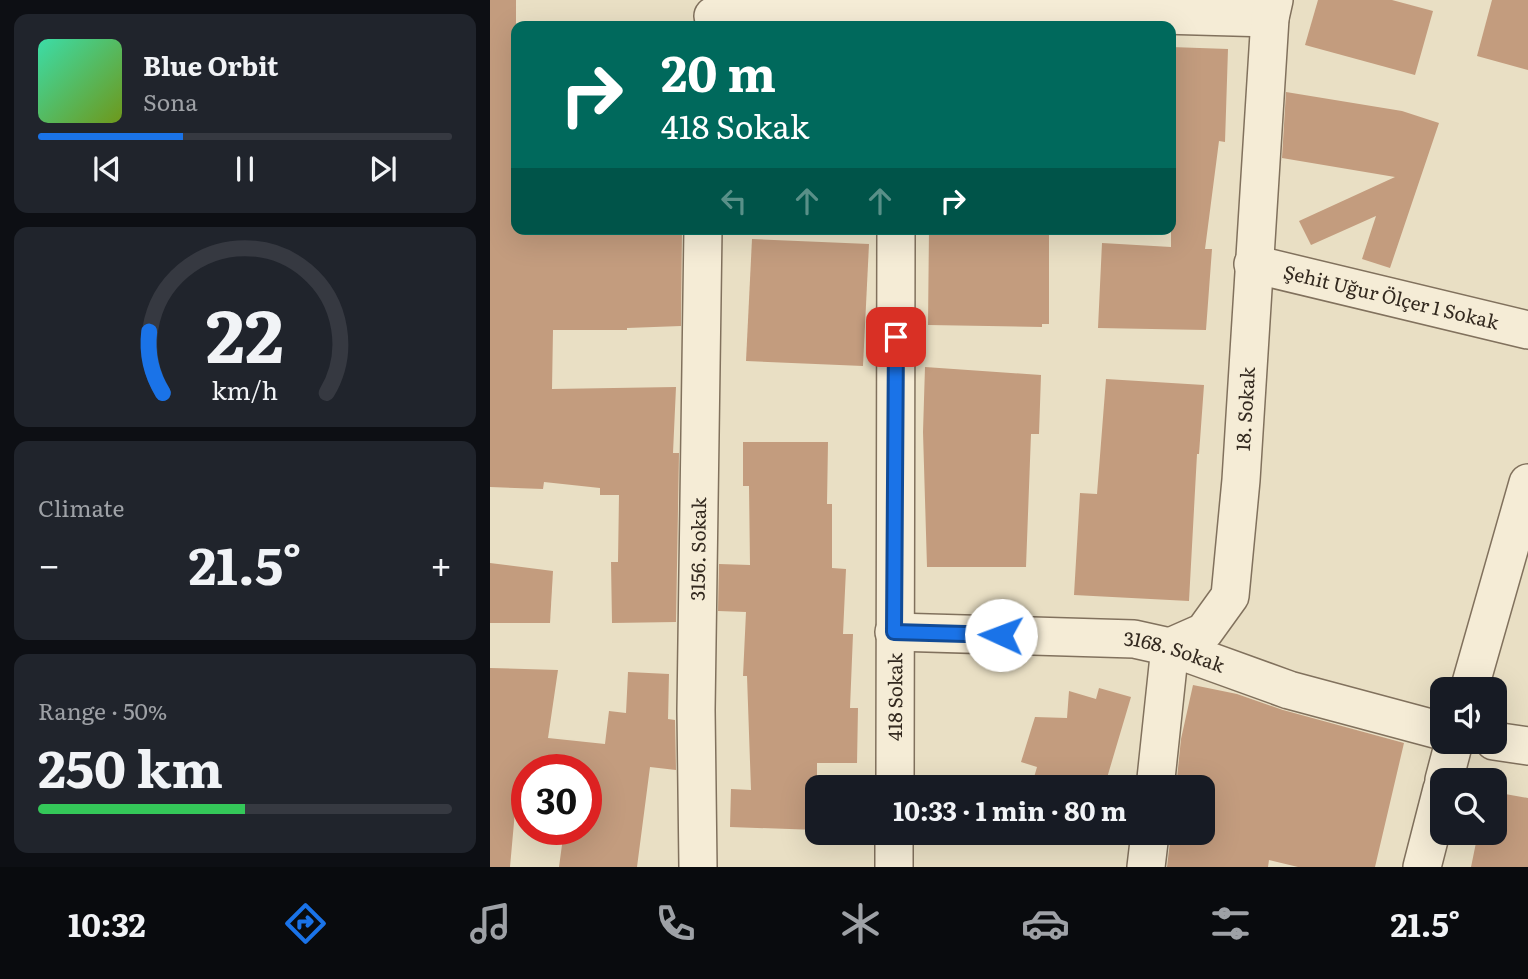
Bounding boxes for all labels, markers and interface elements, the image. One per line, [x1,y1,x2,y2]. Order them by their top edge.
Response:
text: 20 m [661,34,776,107]
text: Blue Orbit [143,45,278,84]
icon: right [546,49,637,140]
text: Sona [143,84,198,118]
text: 418 Sokak [661,101,809,149]
icon: previous [88,150,126,188]
icon: pause [226,150,264,188]
icon: next [364,150,402,188]
icon: left [715,182,753,220]
icon: ahead [788,182,826,220]
icon: ahead [861,182,899,220]
icon: right [934,182,972,220]
street label: Şehit Uğur Ölçer 1 Sokak [1281,257,1502,336]
text: 22 [206,277,284,385]
pin [866,307,926,367]
icon: arrive [877,318,915,356]
street label: 18. Sokak [1228,366,1261,452]
text: km/h [212,371,278,408]
text: Climate [38,490,124,524]
street label: 3156. Sokak [683,497,712,601]
text: 21.5° [188,524,302,601]
text: − [38,534,60,591]
text: + [430,534,452,591]
position arrow [964,598,1038,672]
street label: 3168. Sokak [1123,624,1229,679]
street label: 418 Sokak [880,652,908,741]
map controls [1430,677,1507,845]
button: sound [1430,677,1507,754]
text: Range · 50% [38,693,167,727]
text: 250 km [38,727,223,804]
speed limit sign: 30 [511,754,602,845]
button: search [1430,768,1507,845]
text: 10:33 · 1 min · 80 m [893,790,1127,829]
text: 10:32 [68,899,146,947]
icon: directions [281,899,330,948]
icon: music [466,899,515,948]
icon: phone [651,899,700,948]
icon: climate [836,899,885,948]
icon: car [1021,899,1070,948]
icon: filters [1206,899,1255,948]
text: 21.5° [1390,899,1460,947]

